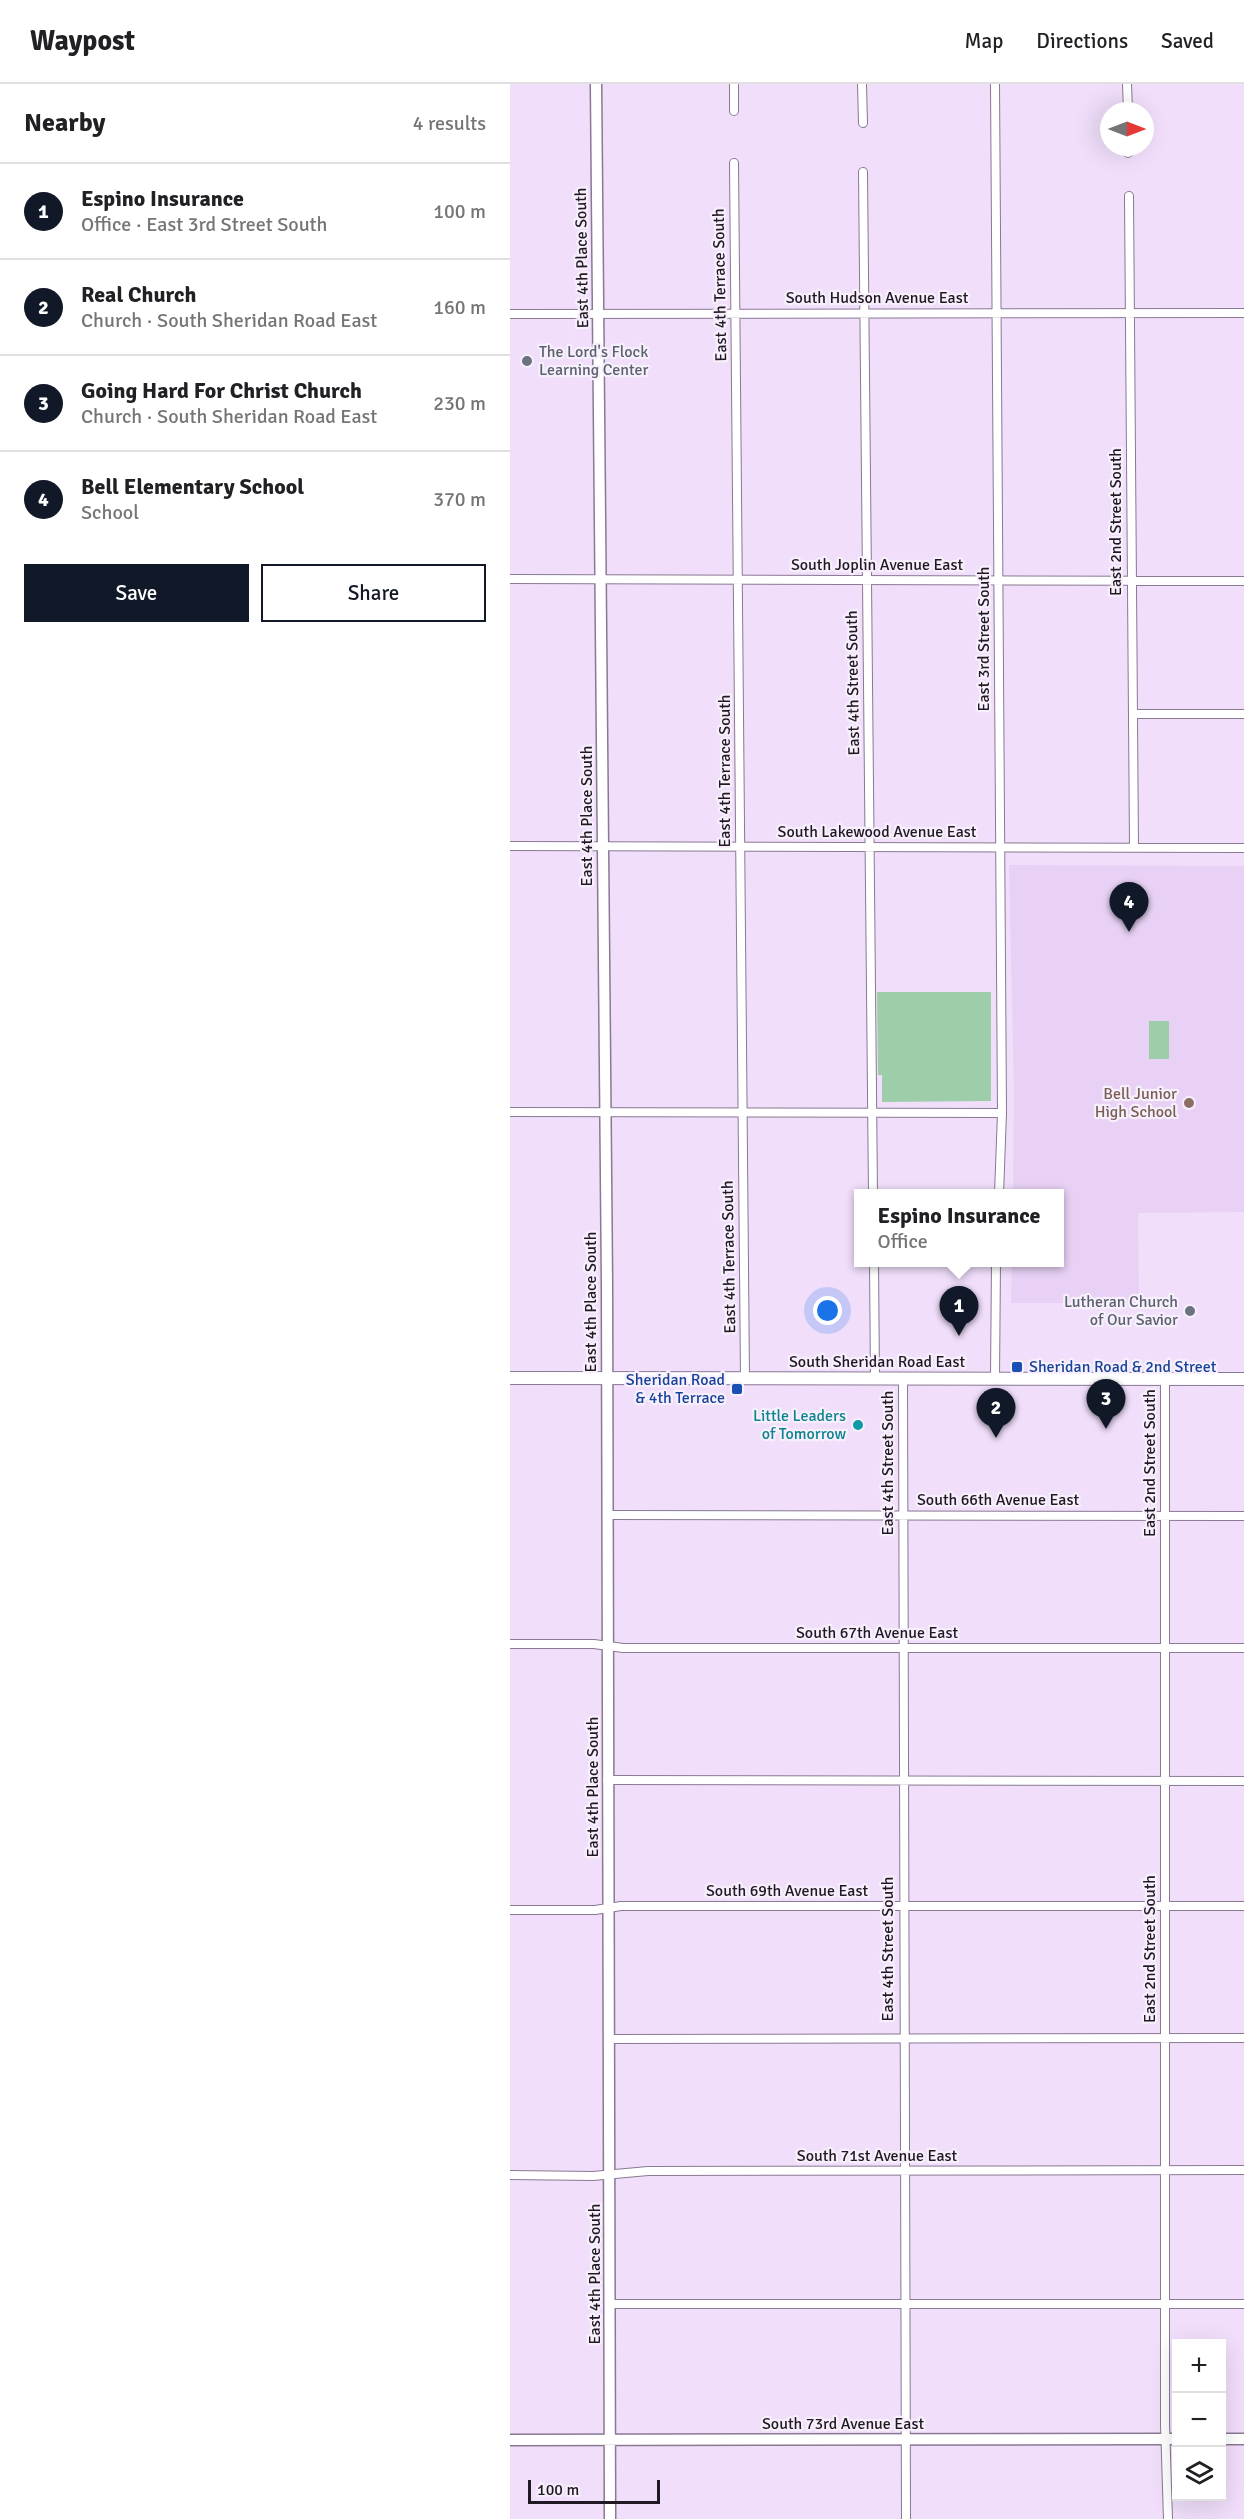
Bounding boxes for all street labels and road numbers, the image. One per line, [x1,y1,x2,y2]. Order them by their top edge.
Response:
street label: East 4th Place South [571,187,593,329]
street label: East 4th Terrace South [709,208,731,362]
street label: South Hudson Avenue East [786,288,969,308]
street label: East 2nd Street South [1106,448,1126,596]
street label: South Joplin Avenue East [791,555,963,575]
street label: East 3rd Street South [974,566,994,712]
street label: East 4th Street South [842,610,864,756]
street label: East 4th Terrace South [715,694,735,848]
street label: East 4th Place South [577,746,597,886]
street label: South Lakewood Avenue East [778,822,977,842]
street label: East 4th Terrace South [718,1180,740,1334]
street label: East 4th Place South [581,1232,601,1372]
street label: South Sheridan Road East [789,1352,965,1372]
street label: East 2nd Street South [1140,1389,1160,1537]
street label: East 4th Street South [878,1390,898,1536]
street label: South 66th Avenue East [917,1490,1079,1510]
street label: South 67th Avenue East [796,1623,958,1643]
street label: East 4th Place South [583,1717,603,1857]
street label: East 2nd Street South [1140,1875,1160,2023]
street label: East 4th Street South [878,1876,898,2022]
street label: South 69th Avenue East [706,1881,868,1901]
street label: South 71st Avenue East [797,2146,958,2166]
street label: East 4th Place South [585,2204,605,2344]
street label: South 73rd Avenue East [762,2414,924,2434]

